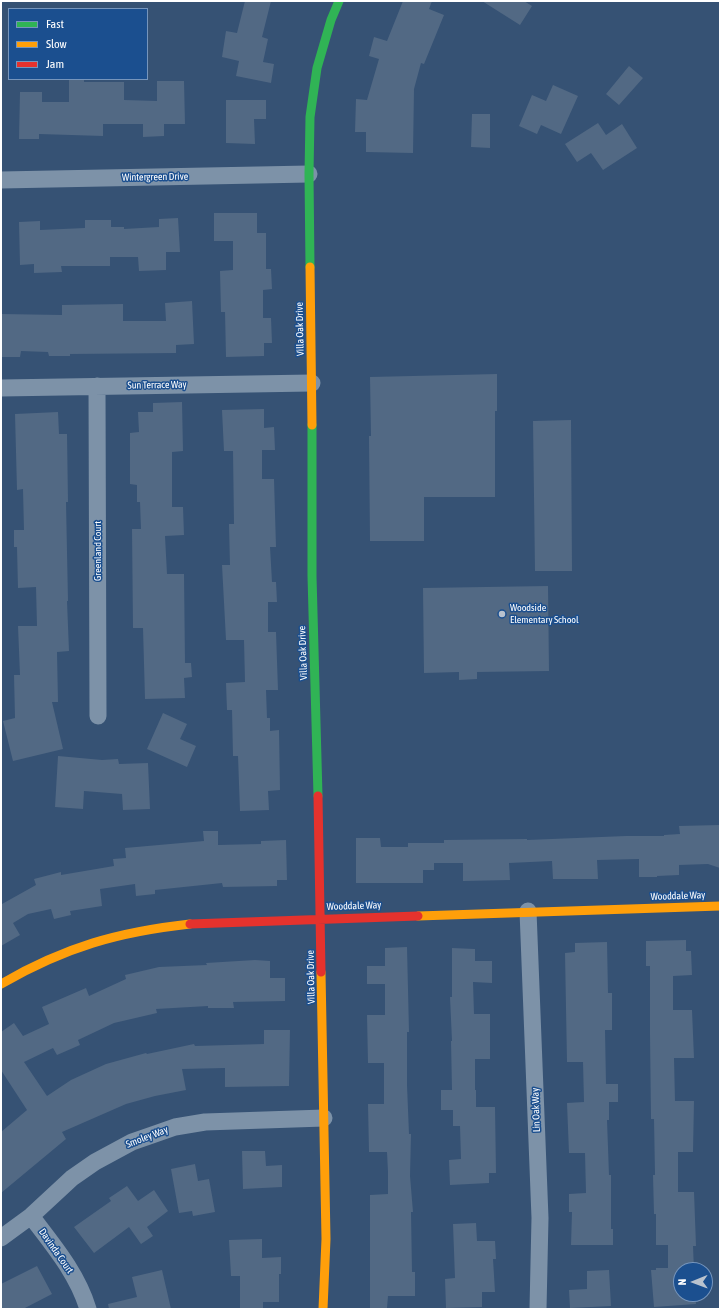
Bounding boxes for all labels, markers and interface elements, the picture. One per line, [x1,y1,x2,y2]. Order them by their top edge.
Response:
legend [8,8,148,80]
text: Fast [46,17,64,31]
text: Slow [46,37,67,51]
text: Jam [46,57,64,71]
street label: Wintergreen Drive [122,170,188,184]
street label: Villa Oak Drive [294,302,306,356]
street label: Sun Terrace Way [127,378,187,392]
street label: Greenland Court [92,521,104,581]
place label: Woodside Elementary School [510,602,579,626]
marker: Woodside Elementary School [497,609,507,619]
street label: Villa Oak Drive [296,626,310,680]
street label: Wooddale Way [650,889,706,903]
street label: Wooddale Way [326,899,382,913]
street label: Villa Oak Drive [305,950,317,1004]
street label: Lin Oak Way [529,1088,543,1132]
street label: Smoley Way [124,1123,170,1151]
street label: Davinda Court [36,1226,76,1276]
north arrow [673,1262,713,1302]
text: N [676,1279,688,1286]

